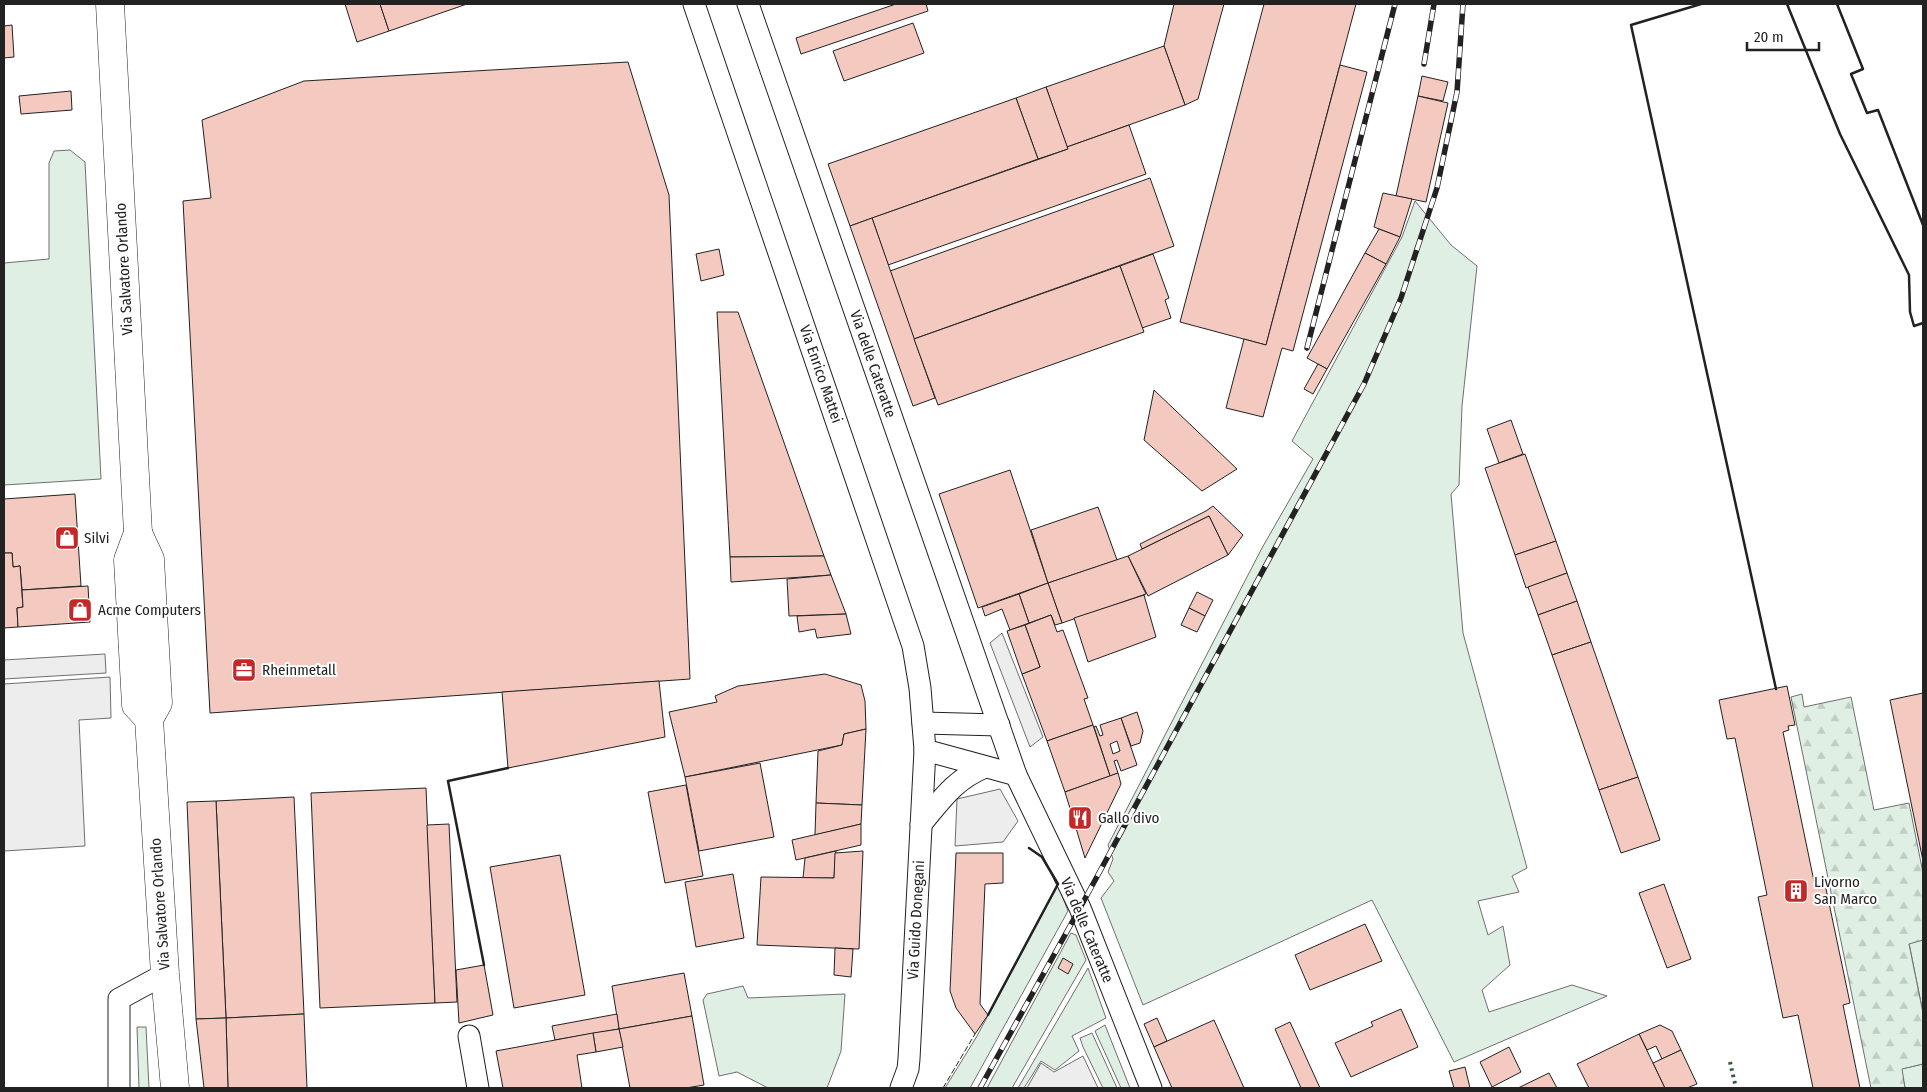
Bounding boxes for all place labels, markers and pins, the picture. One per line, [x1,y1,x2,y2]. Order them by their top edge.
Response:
shop icon: Silvi [54,525,80,551]
place label: Silvi [84,529,110,547]
shop icon: Acme Computers [67,597,93,623]
place label: Acme Computers [98,601,201,619]
office icon: Rheinmetall [231,657,257,683]
place label: Rheinmetall [262,661,336,679]
restaurant icon: Gallo divo [1067,805,1093,831]
place label: Gallo divo [1098,809,1159,827]
place label: Livorno San Marco [1814,873,1877,908]
building icon: Livorno San Marco [1783,878,1809,904]

